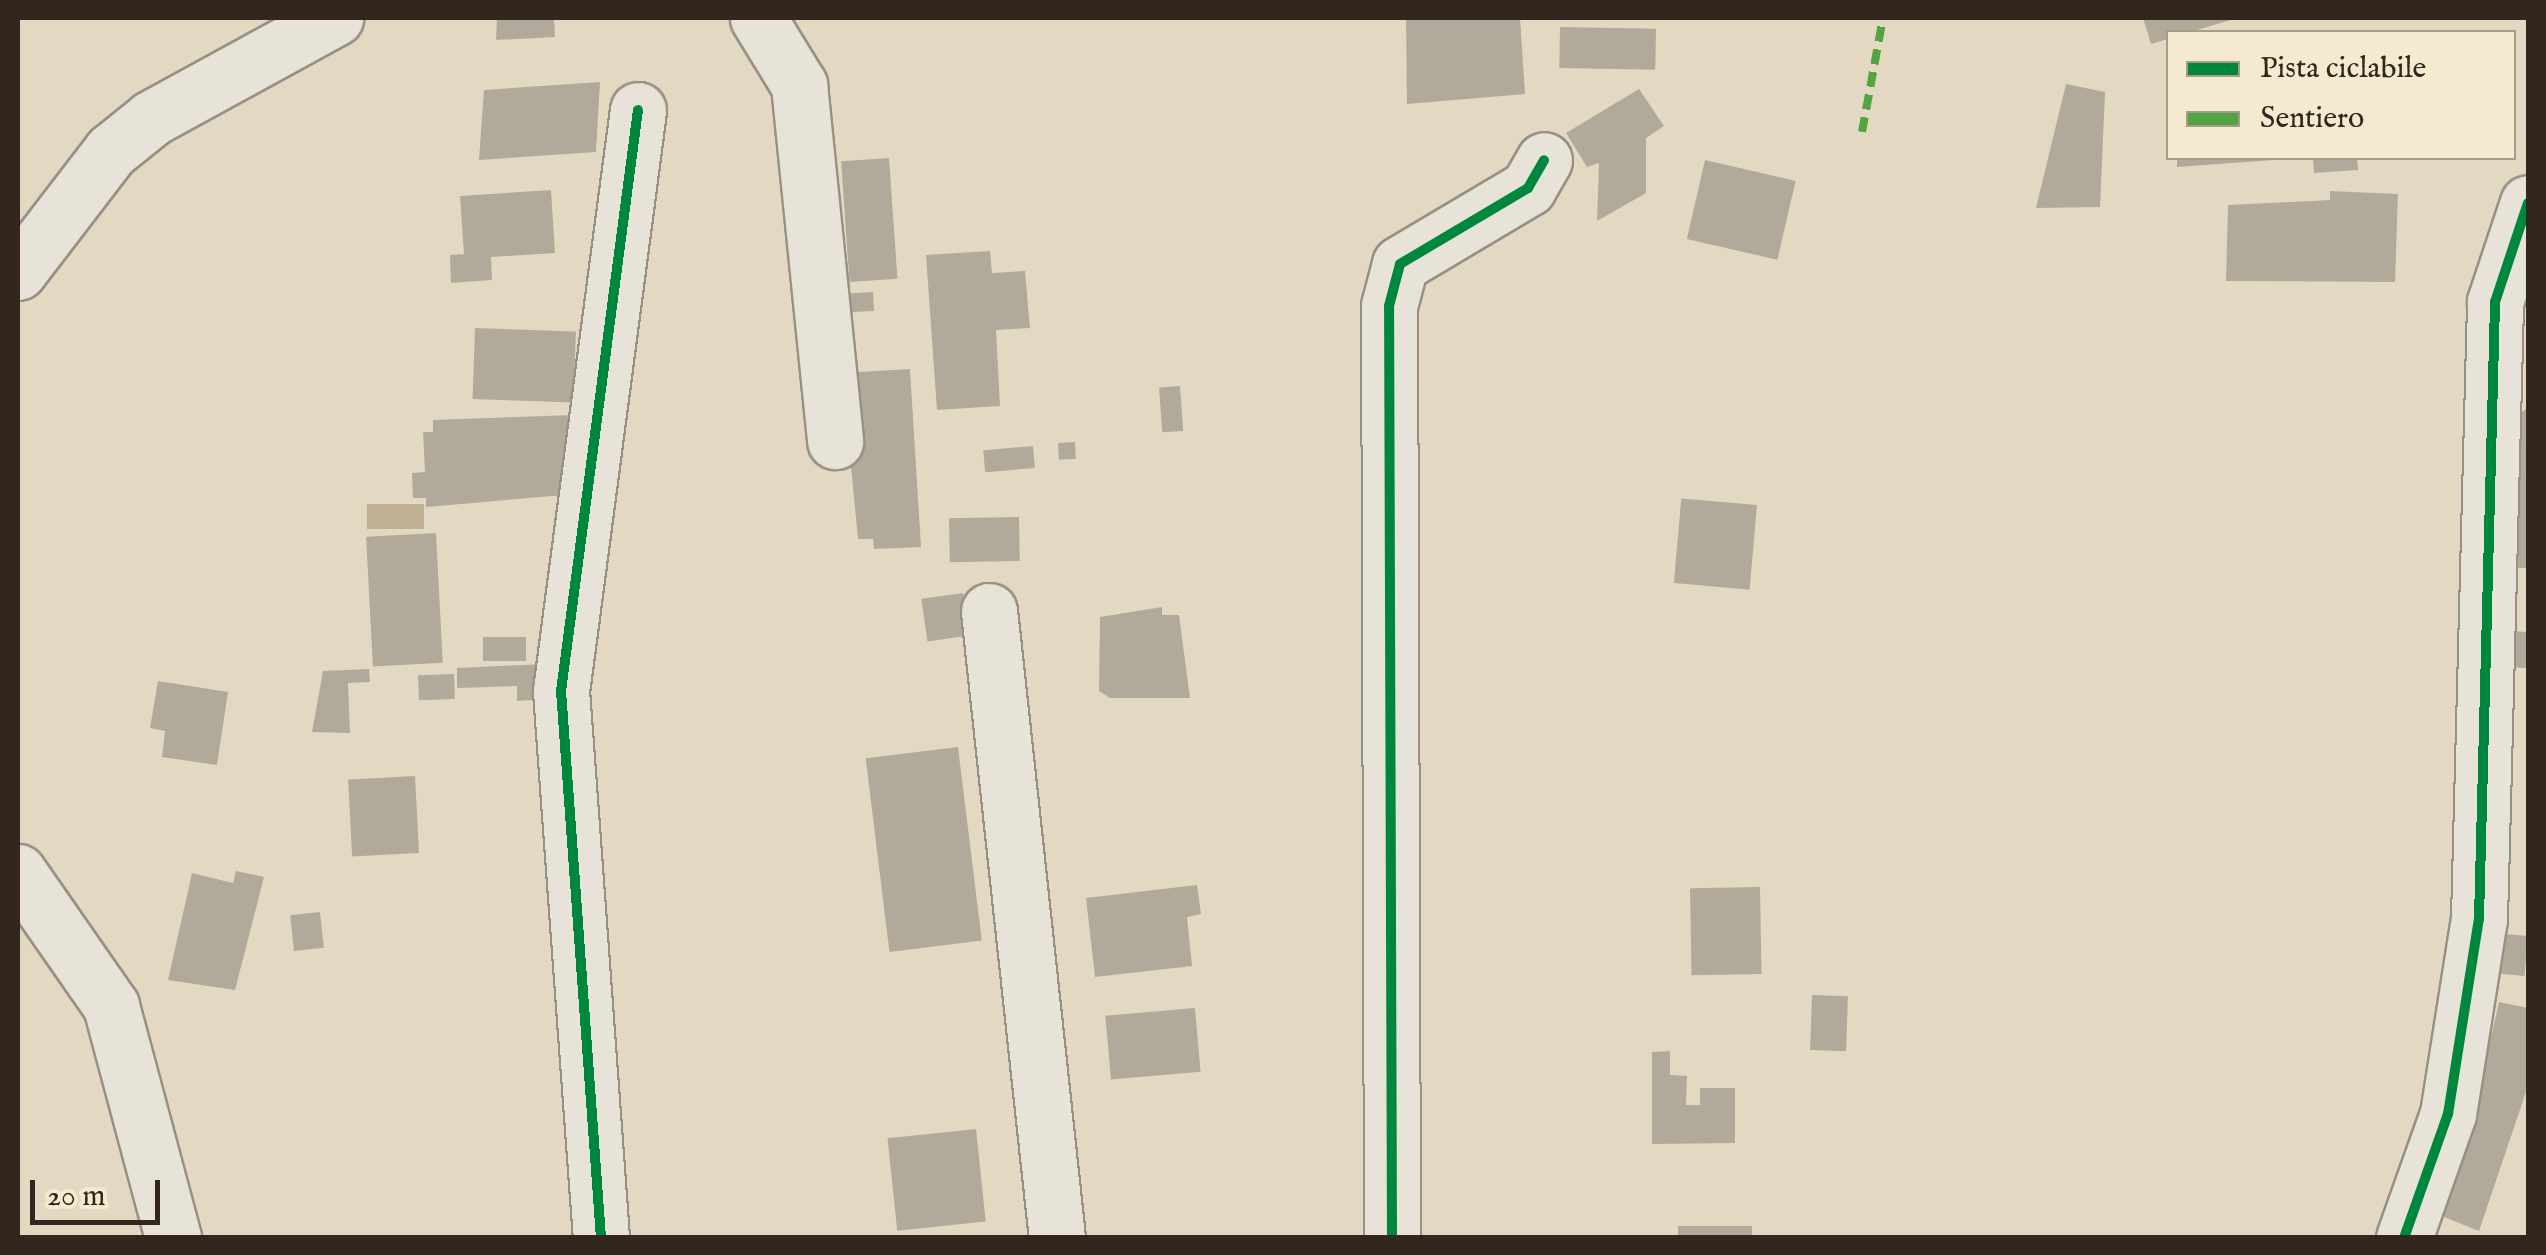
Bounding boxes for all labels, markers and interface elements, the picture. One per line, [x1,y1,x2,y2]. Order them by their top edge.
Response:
legend [2166,30,2516,160]
text: Pista ciclabile [2260,50,2426,88]
text: Sentiero [2260,100,2364,138]
scale bar [35,1160,165,1222]
text: 20 m [47,1178,106,1216]

